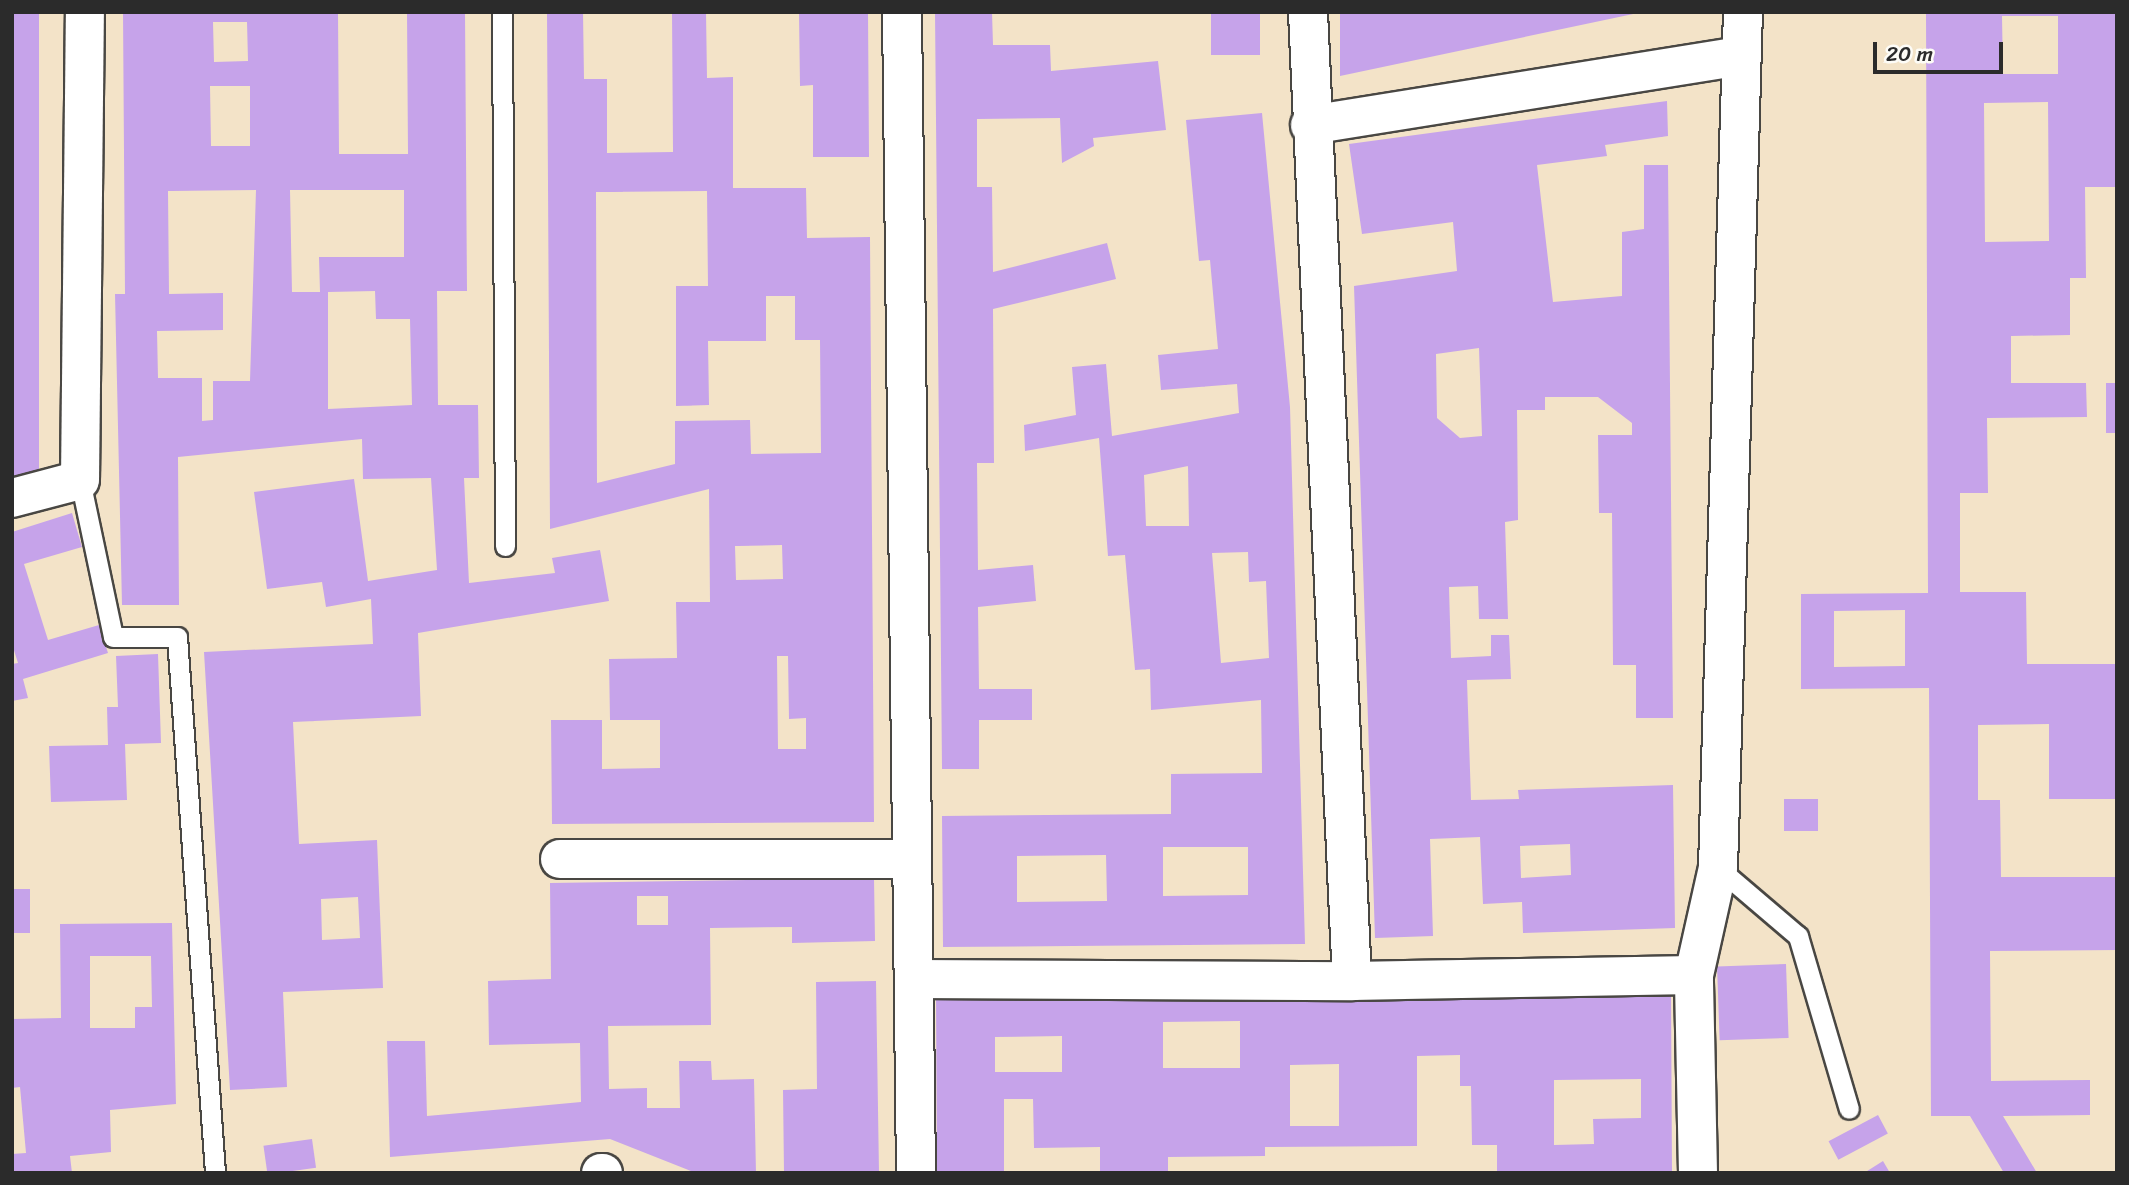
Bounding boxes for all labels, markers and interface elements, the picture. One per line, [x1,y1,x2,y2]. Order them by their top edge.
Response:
scale bar [1877,28,2007,72]
text: 20 m [1886,35,1933,73]

